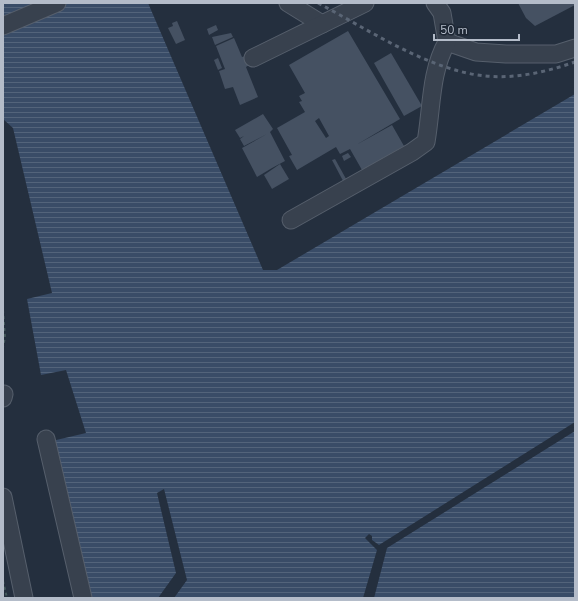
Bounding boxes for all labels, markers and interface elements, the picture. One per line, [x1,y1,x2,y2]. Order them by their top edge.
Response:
scale bar [434,16,519,42]
text: 50 m [440,22,468,38]

